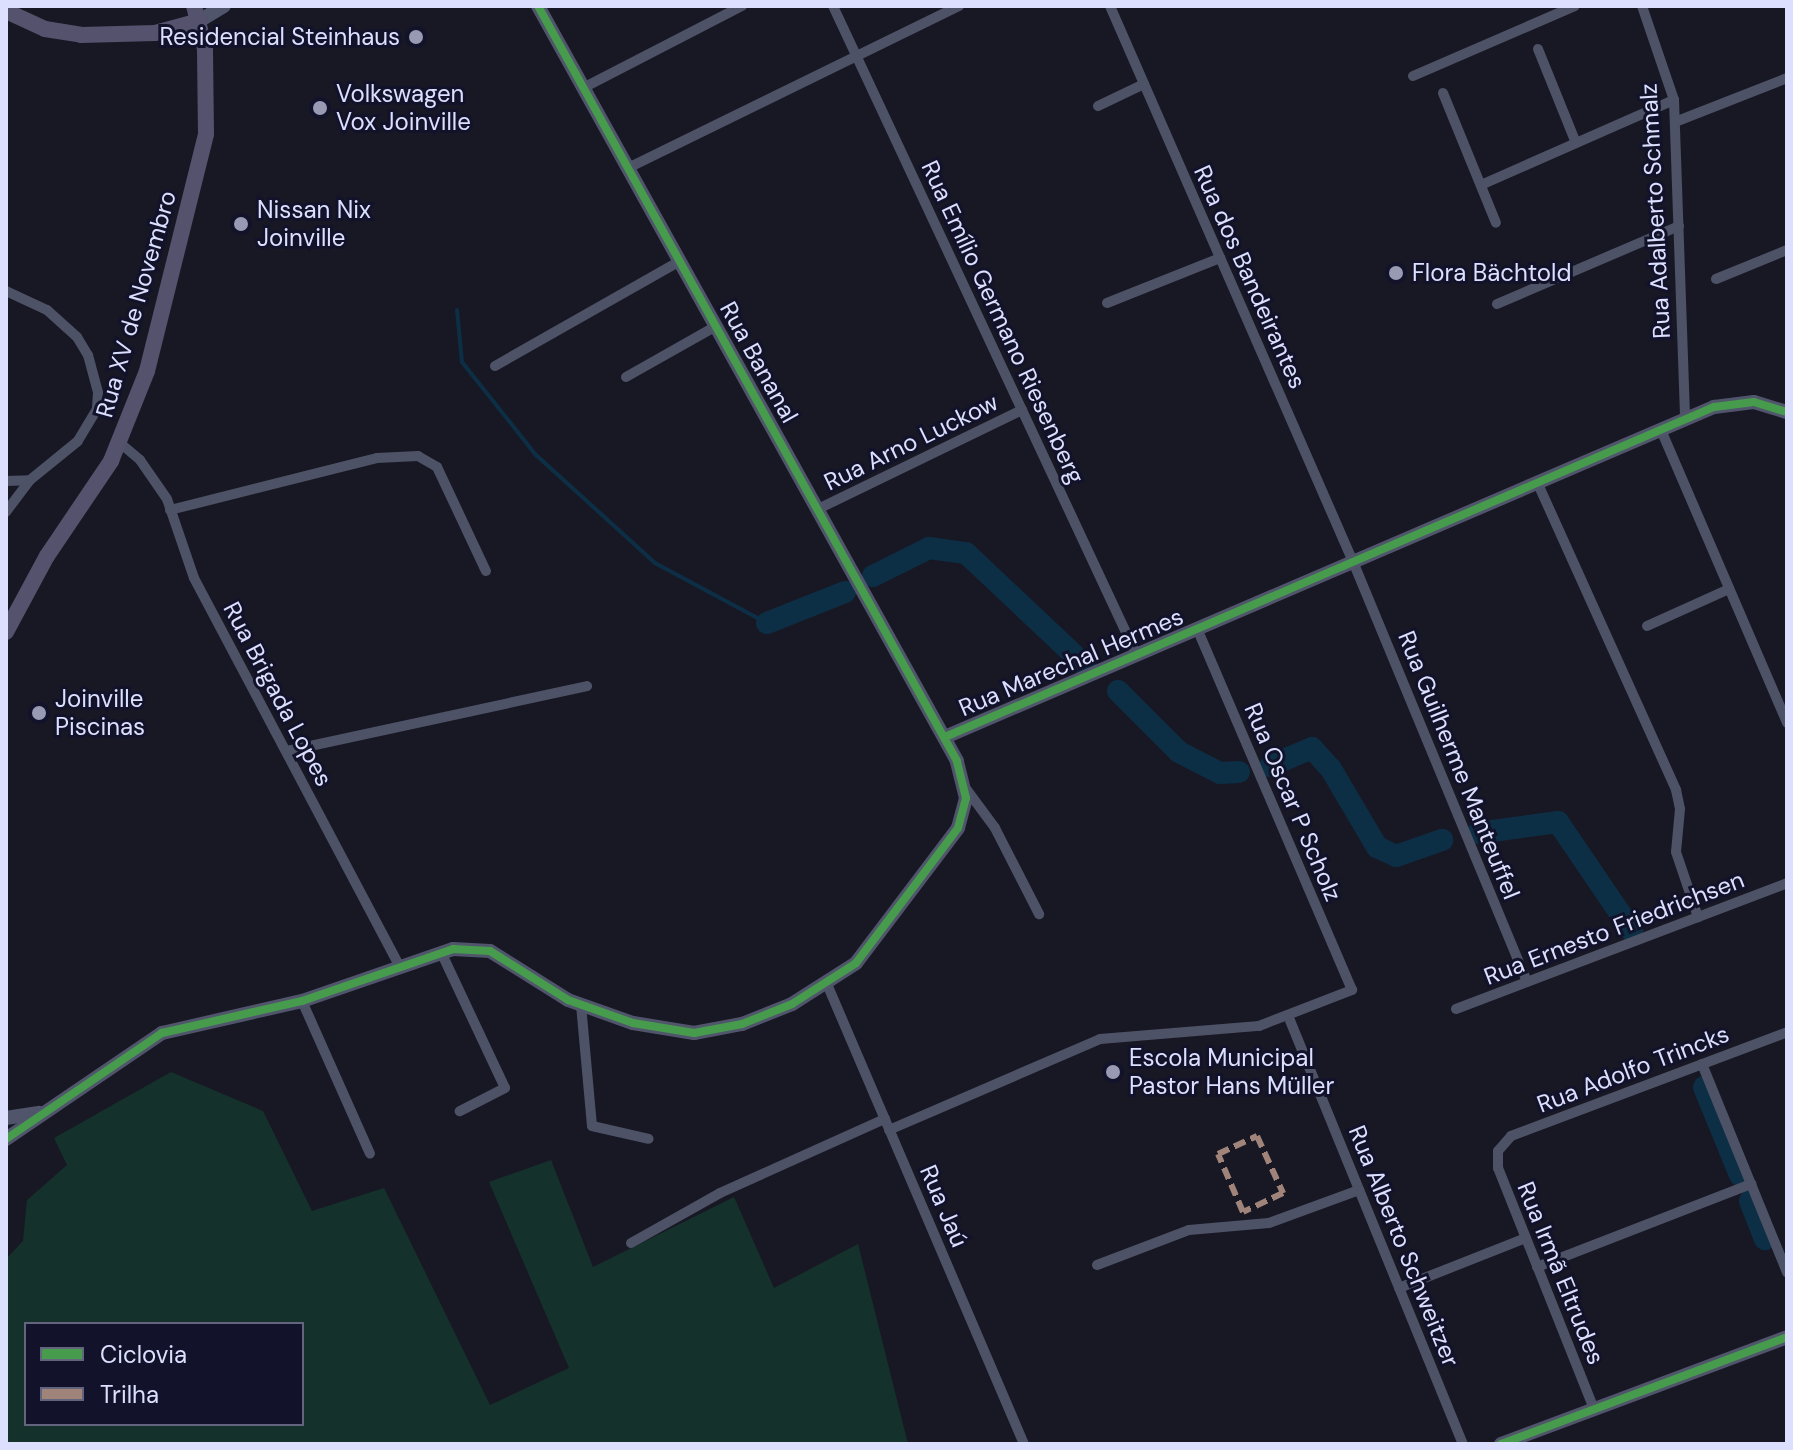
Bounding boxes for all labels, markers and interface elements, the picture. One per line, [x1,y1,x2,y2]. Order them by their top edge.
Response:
place label: Residencial Steinhaus [159,23,400,51]
marker: Residencial Steinhaus [407,28,425,46]
place label: Volkswagen Vox Joinville [336,80,471,136]
street label: Rua Adalberto Schmalz [1634,83,1676,339]
marker: Volkswagen Vox Joinville [311,99,329,117]
street label: Rua Emílio Germano Riesenberg [915,156,1091,488]
street label: Rua dos Bandeirantes [1188,161,1312,393]
street label: Rua XV de Novembro [90,187,182,421]
place label: Nissan Nix Joinville [257,196,371,252]
marker: Nissan Nix Joinville [232,215,250,233]
place label: Flora Bächtold [1412,259,1572,287]
marker: Flora Bächtold [1387,264,1405,282]
street label: Rua Bananal [714,296,804,428]
street label: Rua Arno Luckow [819,387,1003,497]
street label: Rua Brigada Lopes [217,597,339,791]
street label: Rua Marechal Hermes [954,602,1188,722]
street label: Rua Guilherme Manteuffel [1392,627,1526,903]
place label: Joinville Piscinas [55,685,145,741]
street label: Rua Oscar P Scholz [1238,699,1348,905]
marker: Joinville Piscinas [30,704,48,722]
street label: Rua Ernesto Friedrichsen [1480,865,1748,991]
street label: Rua Adolfo Trincks [1533,1019,1733,1119]
place label: Escola Municipal Pastor Hans Müller [1129,1044,1334,1100]
marker: Escola Municipal Pastor Hans Müller [1104,1063,1122,1081]
street label: Rua Alberto Schweitzer [1342,1121,1466,1371]
street label: Rua Jaú [914,1161,974,1251]
street label: Rua Irmã Eltrudes [1511,1177,1611,1369]
legend [24,1322,304,1426]
text: Ciclovia [100,1339,187,1370]
text: Trilha [100,1379,159,1410]

